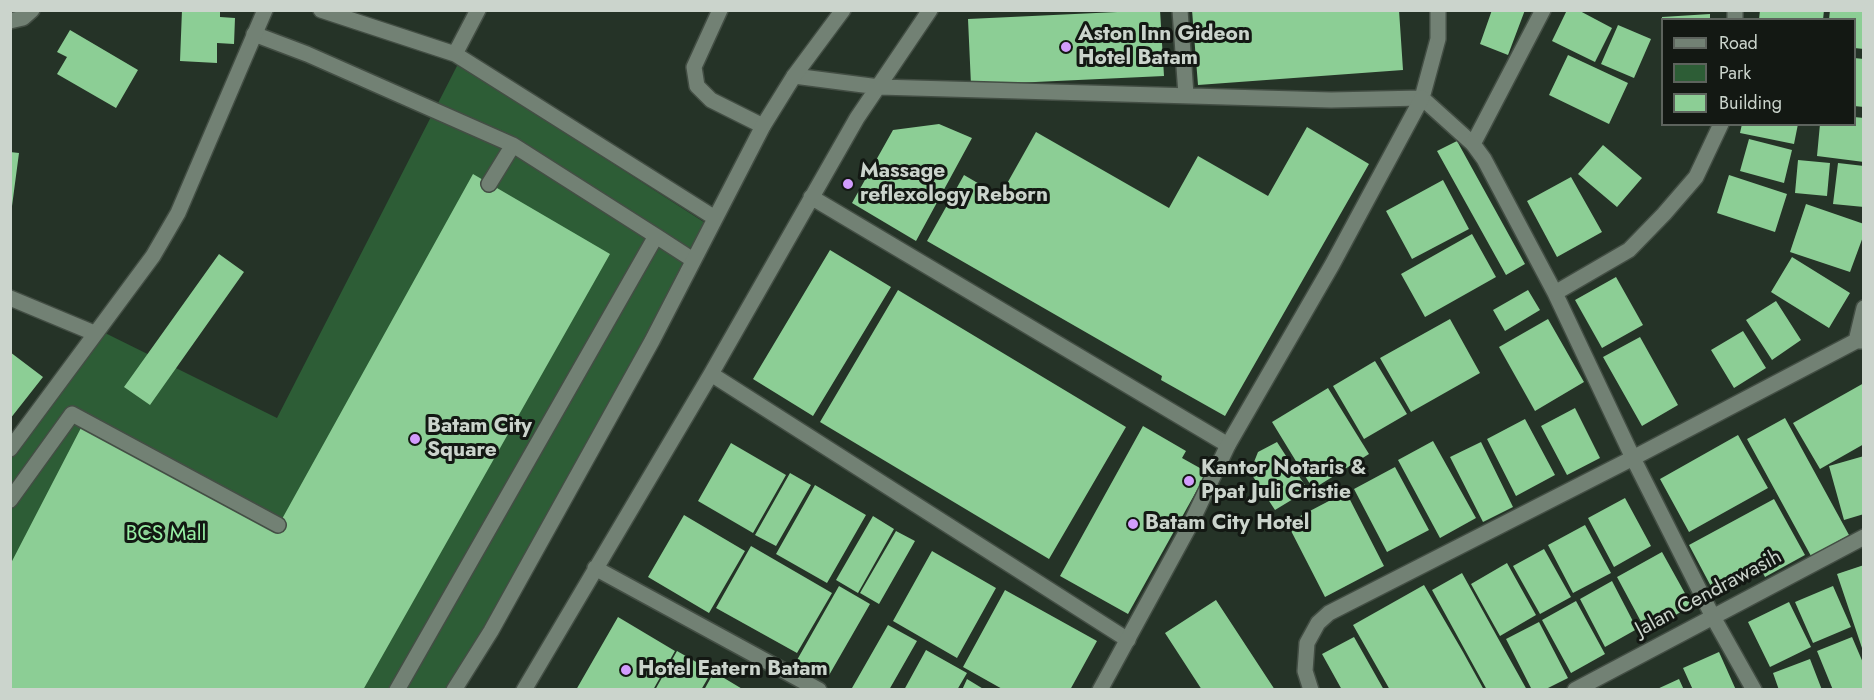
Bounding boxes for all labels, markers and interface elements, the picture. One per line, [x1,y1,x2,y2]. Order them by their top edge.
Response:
legend [1661,18,1856,126]
place label: Aston Inn Gideon Hotel Batam [1078,22,1250,72]
text: Road [1719,30,1758,56]
marker: Aston Inn Gideon Hotel Batam [1059,40,1073,54]
text: Park [1719,60,1751,86]
text: Building [1719,90,1782,116]
place label: Massage reflexology Reborn [860,159,1048,209]
marker: Massage reflexology Reborn [841,177,855,191]
place label: Batam City Square [427,414,532,464]
marker: Batam City Square [408,432,422,446]
place label: Kantor Notaris & Ppat Juli Cristie [1201,456,1366,506]
marker: Kantor Notaris & Ppat Juli Cristie [1182,474,1196,488]
place label: Batam City Hotel [1145,511,1309,537]
marker: Batam City Hotel [1126,517,1140,531]
park label: BCS Mall [126,522,206,548]
street label: Jalan Cendrawasih [1632,545,1786,643]
place label: Hotel Eatern Batam [638,657,828,683]
marker: Hotel Eatern Batam [619,663,633,677]

